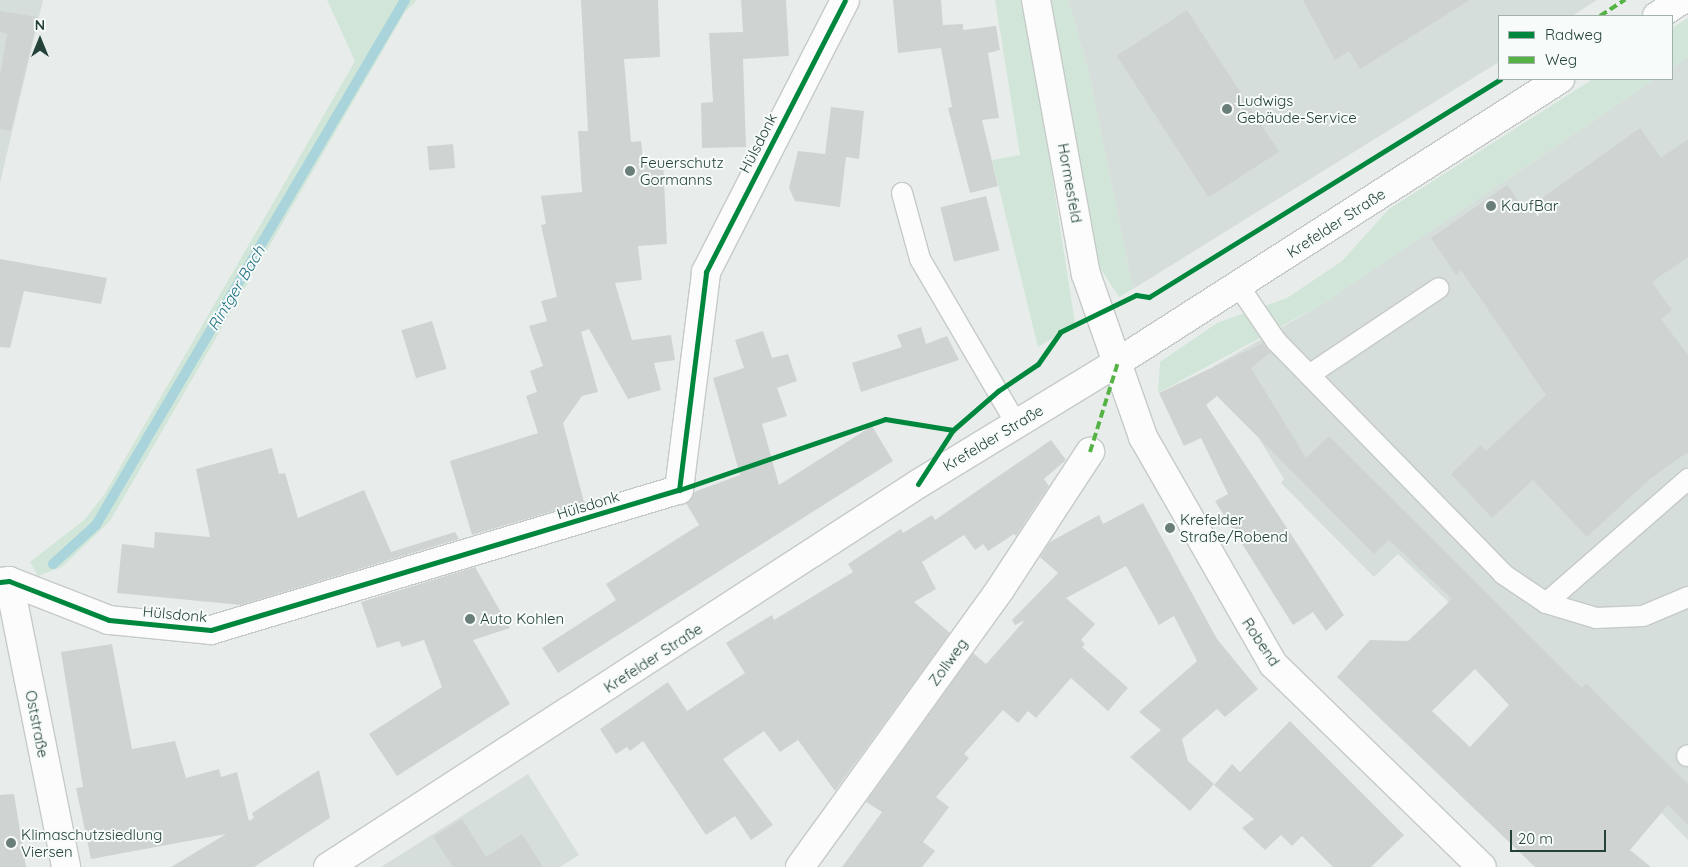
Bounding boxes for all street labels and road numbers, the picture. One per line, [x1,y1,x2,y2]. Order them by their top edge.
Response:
street label: Hülsdonk [735,110,781,176]
street label: Hormesfeld [1054,142,1086,224]
street label: Krefelder Straße [1283,184,1389,262]
street label: Krefelder Straße [940,401,1046,475]
street label: Hülsdonk [554,487,622,523]
street label: Hülsdonk [142,602,208,626]
street label: Robend [1238,614,1284,670]
street label: Krefelder Straße [600,619,706,697]
street label: Zollweg [925,635,971,689]
street label: Oststraße [22,689,52,759]

